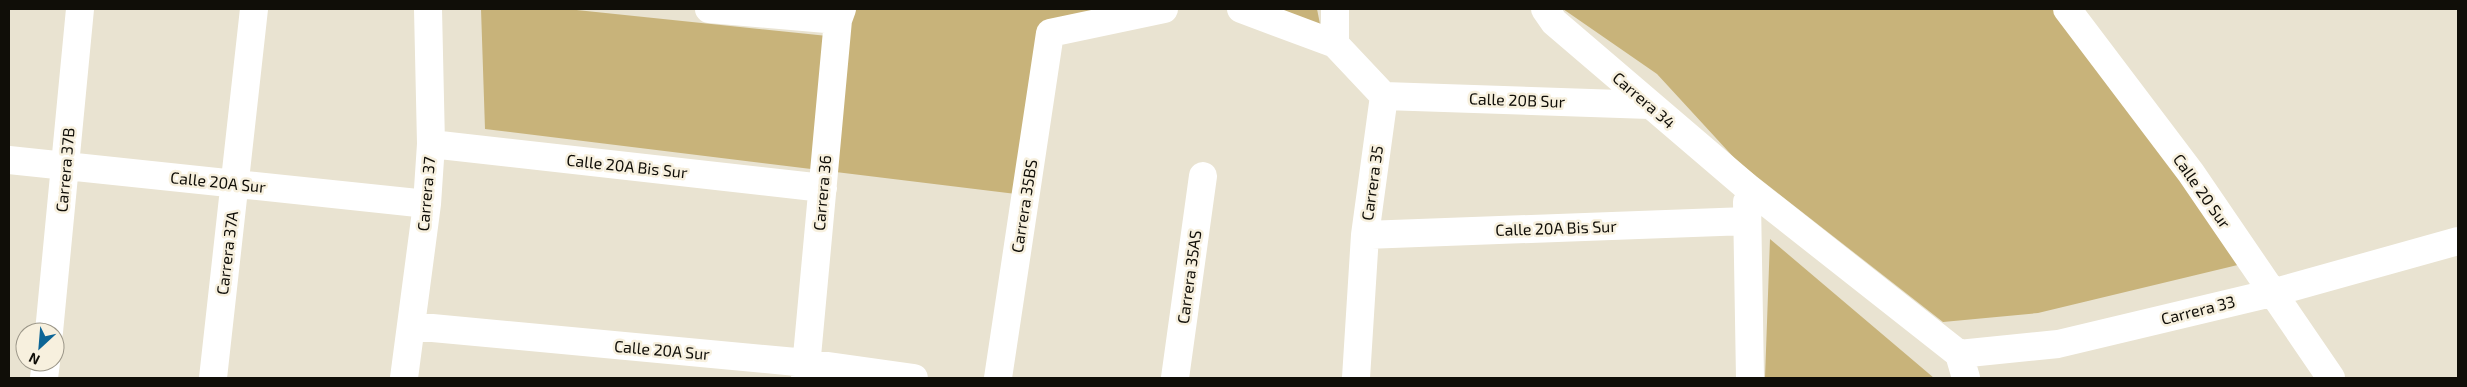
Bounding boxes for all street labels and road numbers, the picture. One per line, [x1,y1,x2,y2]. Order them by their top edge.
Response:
street label: Carrera 34 [1609,67,1680,132]
street label: Calle 20B Sur [1469,88,1566,111]
street label: Carrera 37B [51,127,78,213]
street label: Carrera 35 [1357,144,1386,222]
street label: Calle 20A Bis Sur [566,150,689,181]
street label: Calle 20 Sur [2170,150,2235,232]
street label: Carrera 36 [809,154,834,232]
street label: Carrera 37 [413,156,438,232]
street label: Carrera 35BS [1007,158,1040,254]
street label: Calle 20A Sur [169,167,267,196]
street label: Carrera 37A [212,210,241,296]
street label: Calle 20A Bis Sur [1495,216,1618,239]
street label: Carrera 35AS [1173,229,1204,325]
street label: Carrera 33 [2159,291,2237,328]
street label: Calle 20A Sur [613,336,711,363]

